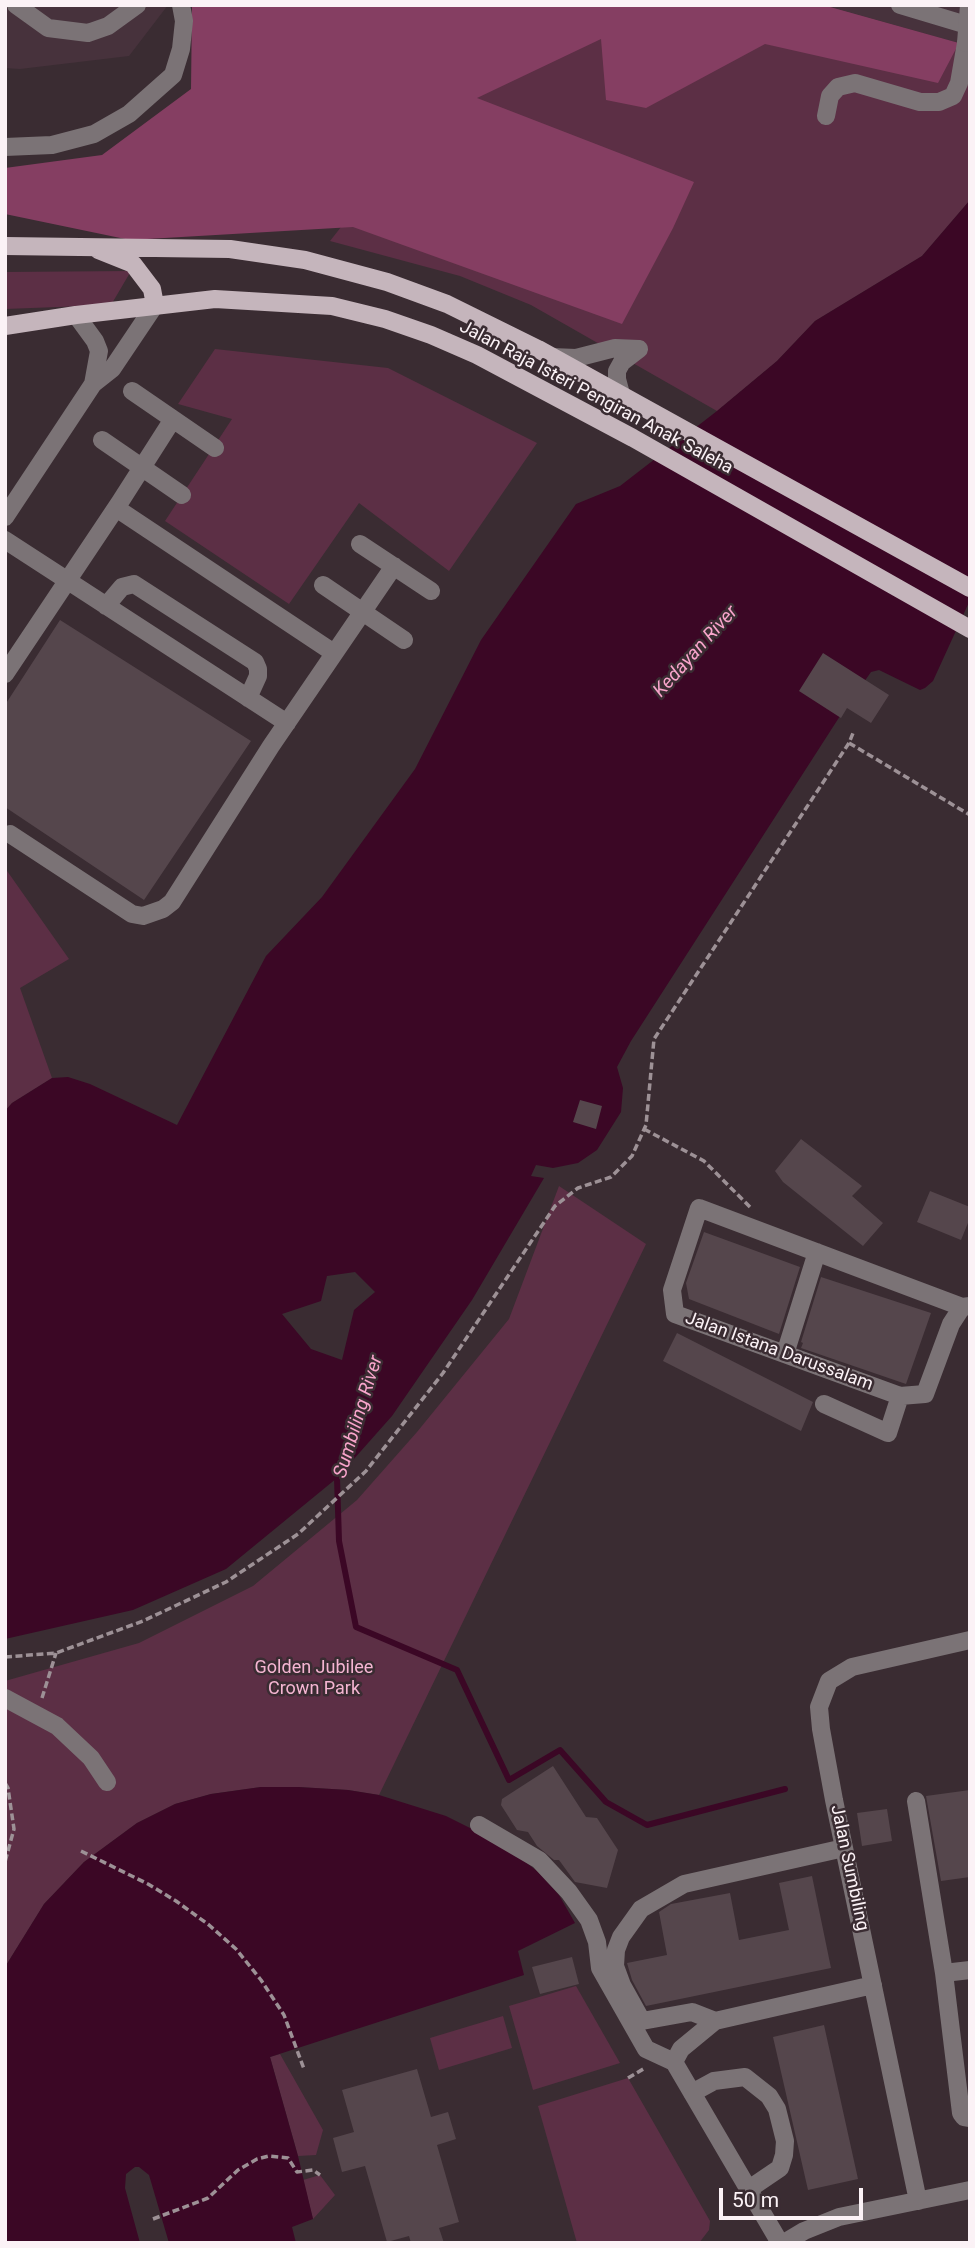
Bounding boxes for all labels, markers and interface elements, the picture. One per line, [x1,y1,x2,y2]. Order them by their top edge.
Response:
street label: Jalan Raja Isteri Pengiran Anak Saleha [456,316,736,480]
water label: Kedayan River [649,601,743,703]
street label: Jalan Istana Darussalam [682,1308,876,1396]
water label: Sumbiling River [330,1353,388,1481]
park label: Golden Jubilee Crown Park [255,1657,373,1700]
street label: Jalan Sumbiling [825,1803,873,1933]
scale bar [723,2174,866,2218]
text: 50 m [732,2188,779,2212]

